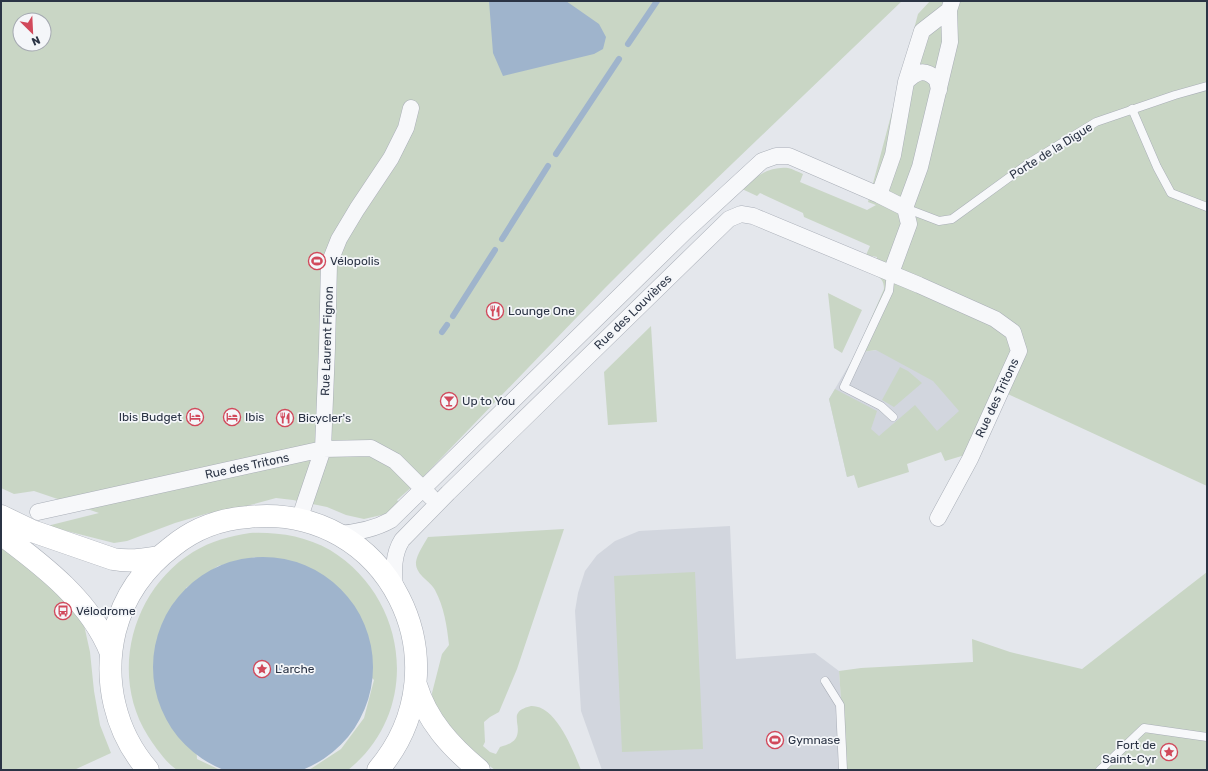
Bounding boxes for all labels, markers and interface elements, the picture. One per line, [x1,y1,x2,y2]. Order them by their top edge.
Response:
north arrow [12,12,52,52]
text: N [30,33,42,48]
street label: Porte de la Digue [1007,120,1095,182]
sports icon: Vélopolis [307,251,327,271]
place label: Vélopolis [330,254,380,268]
street label: Rue des Louvières [591,272,675,352]
street label: Rue Laurent Fignon [318,286,336,396]
restaurant icon: Lounge One [485,301,505,321]
place label: Lounge One [508,304,575,318]
street label: Rue des Tritons [973,356,1021,440]
bar icon: Up to You [439,391,459,411]
place label: Up to You [462,394,515,408]
hotel icon: Ibis Budget [185,407,205,427]
hotel icon: Ibis [222,407,242,427]
restaurant icon: Bicycler's [275,408,295,428]
place label: Ibis Budget [119,410,182,424]
place label: Ibis [245,410,264,424]
place label: Bicycler's [298,411,351,425]
street label: Rue des Tritons [204,450,290,482]
bus stop icon: Vélodrome [53,601,73,621]
place label: Vélodrome [76,604,136,618]
place icon: L'arche [252,659,272,679]
place label: L'arche [275,662,315,676]
sports icon: Gymnase [765,730,785,750]
place label: Gymnase [788,733,840,747]
place label: Fort de Saint-Cyr [1102,738,1156,766]
place icon: Fort de Saint-Cyr [1159,742,1179,762]

